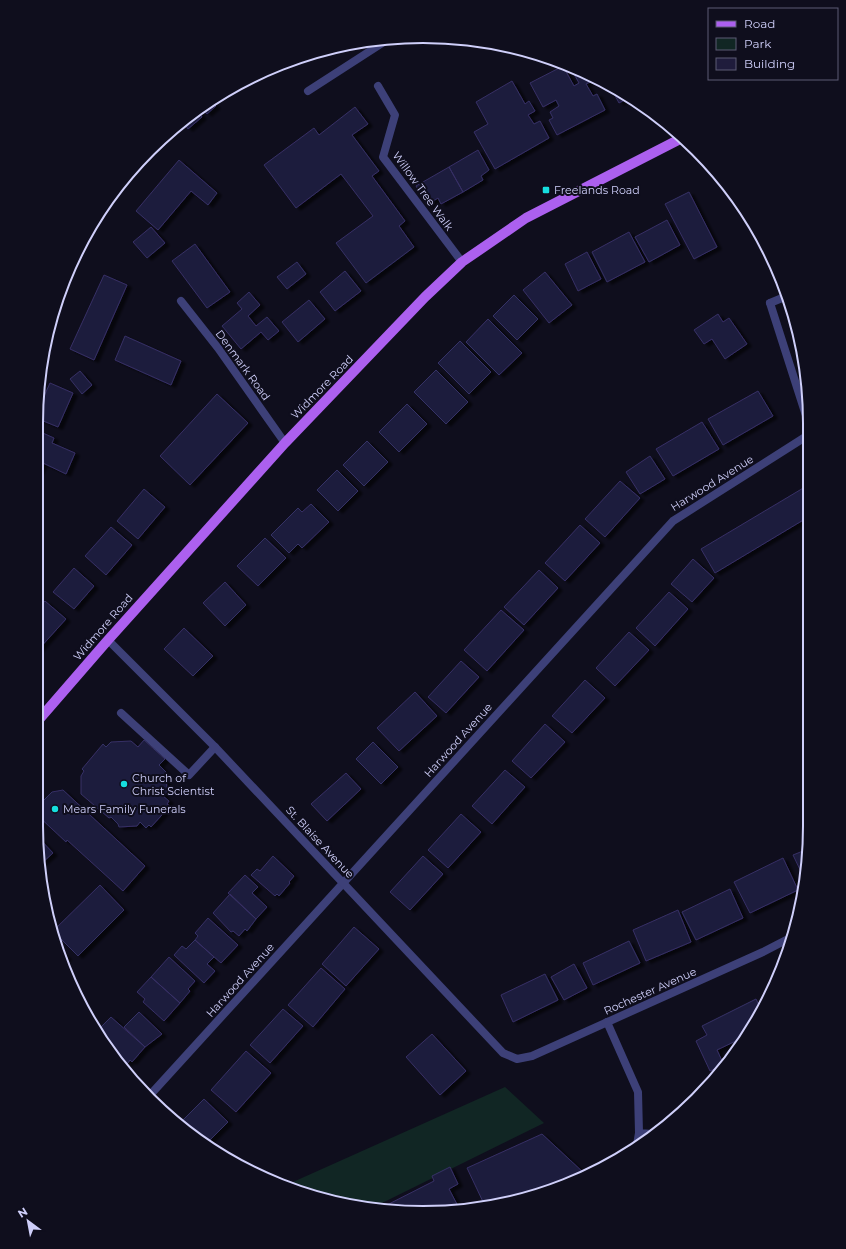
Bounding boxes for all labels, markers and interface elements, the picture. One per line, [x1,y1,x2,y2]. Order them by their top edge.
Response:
legend [708,8,838,80]
text: Road [744,16,775,31]
text: Park [744,36,772,51]
text: Building [744,56,795,71]
street label: Willow Tree Walk [390,149,457,234]
place label: Freelands Road [554,183,640,197]
marker: Freelands Road [541,185,551,195]
street label: Denmark Road [213,327,273,403]
street label: Widmore Road [288,352,356,422]
street label: Harwood Avenue [668,452,756,514]
street label: Widmore Road [70,591,136,663]
street label: Harwood Avenue [421,700,495,780]
place label: Church of Christ Scientist [132,771,215,798]
marker: Church of Christ Scientist [119,779,129,789]
place label: Mears Family Funerals [63,802,186,816]
street label: St. Blaise Avenue [283,803,357,881]
marker: Mears Family Funerals [50,804,60,814]
street label: Harwood Avenue [203,940,277,1020]
street label: Rochester Avenue [601,964,699,1018]
north arrow [8,1201,48,1241]
text: N [15,1204,30,1221]

